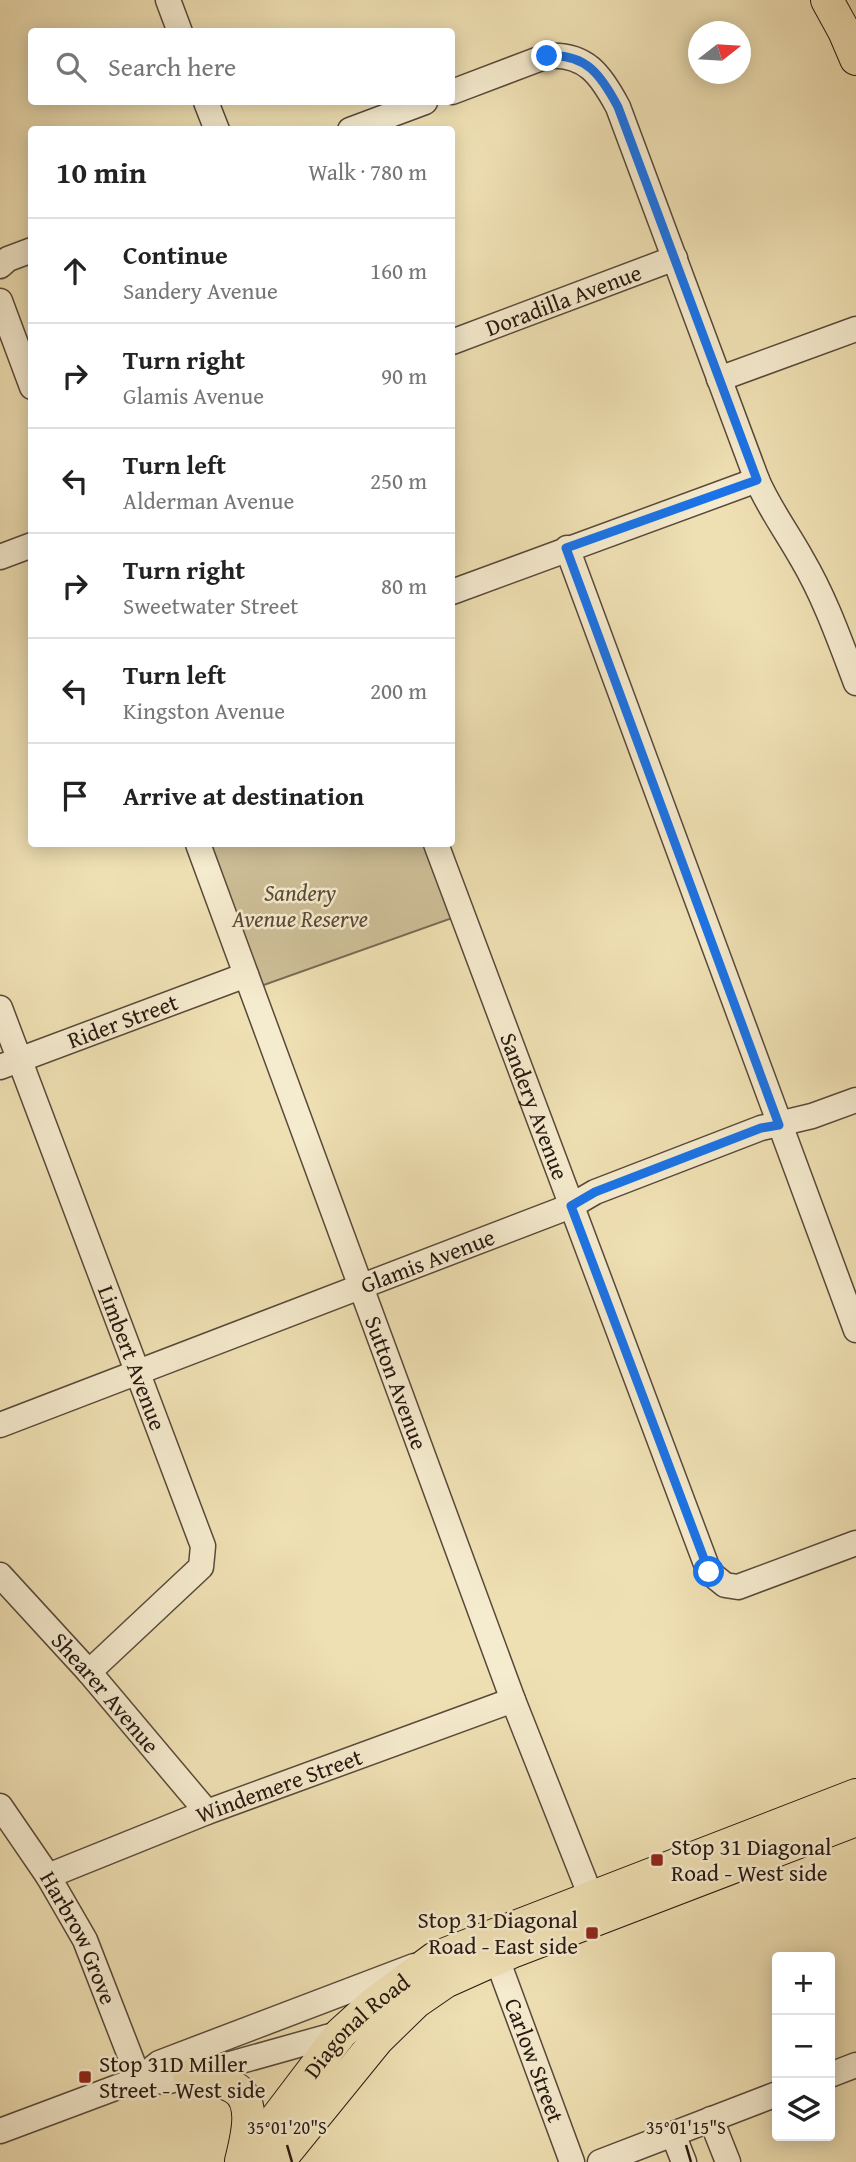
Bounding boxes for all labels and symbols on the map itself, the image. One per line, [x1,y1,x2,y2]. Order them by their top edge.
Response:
north arrow [688,21,751,84]
route end [531,40,562,71]
street label: Doradilla Avenue [481,255,646,344]
park label: Sandery Avenue Reserve [231,876,368,935]
street label: Rider Street [63,985,182,1056]
street label: Sandery Avenue [492,1028,577,1184]
street label: Glamis Avenue [356,1220,499,1301]
street label: Limbert Avenue [90,1281,175,1435]
street label: Sutton Avenue [357,1311,436,1454]
route start [693,1556,724,1587]
street label: Shearer Avenue [44,1624,168,1760]
street label: Windemere Street [191,1740,367,1831]
place label: Stop 31 Diagonal Road - West side [671,1830,832,1889]
marker: Stop 31 Diagonal Road - West side [649,1852,665,1868]
street label: Harbrow Grove [32,1864,125,2009]
place label: Stop 31 Diagonal Road - East side [418,1903,578,1962]
marker: Stop 31 Diagonal Road - East side [584,1925,600,1941]
street label: Diagonal Road [295,1965,417,2085]
street label: Carlow Street [497,1993,573,2127]
place label: Stop 31D Miller Street - West side [99,2047,266,2106]
marker: Stop 31D Miller Street - West side [77,2069,93,2085]
text: 35°01'20"S [247,2114,327,2141]
text: 35°01'15"S [646,2114,726,2141]

